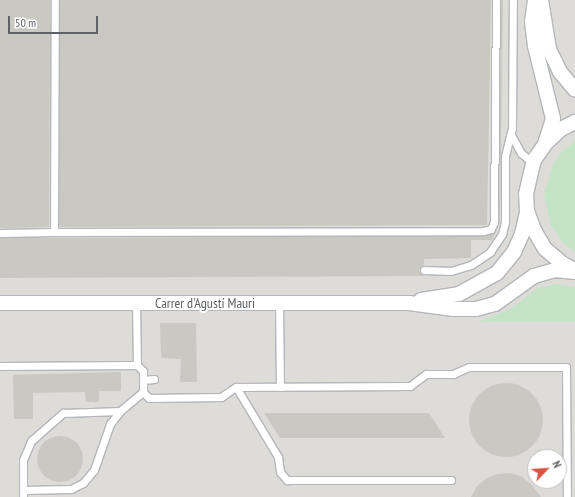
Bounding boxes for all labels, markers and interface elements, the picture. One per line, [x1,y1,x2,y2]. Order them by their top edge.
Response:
scale bar [10,8,100,34]
text: 50 m [15,15,36,30]
street label: Carrer d'Agustí Mauri [155,295,255,311]
north arrow [527,449,567,489]
text: N [549,459,565,470]

